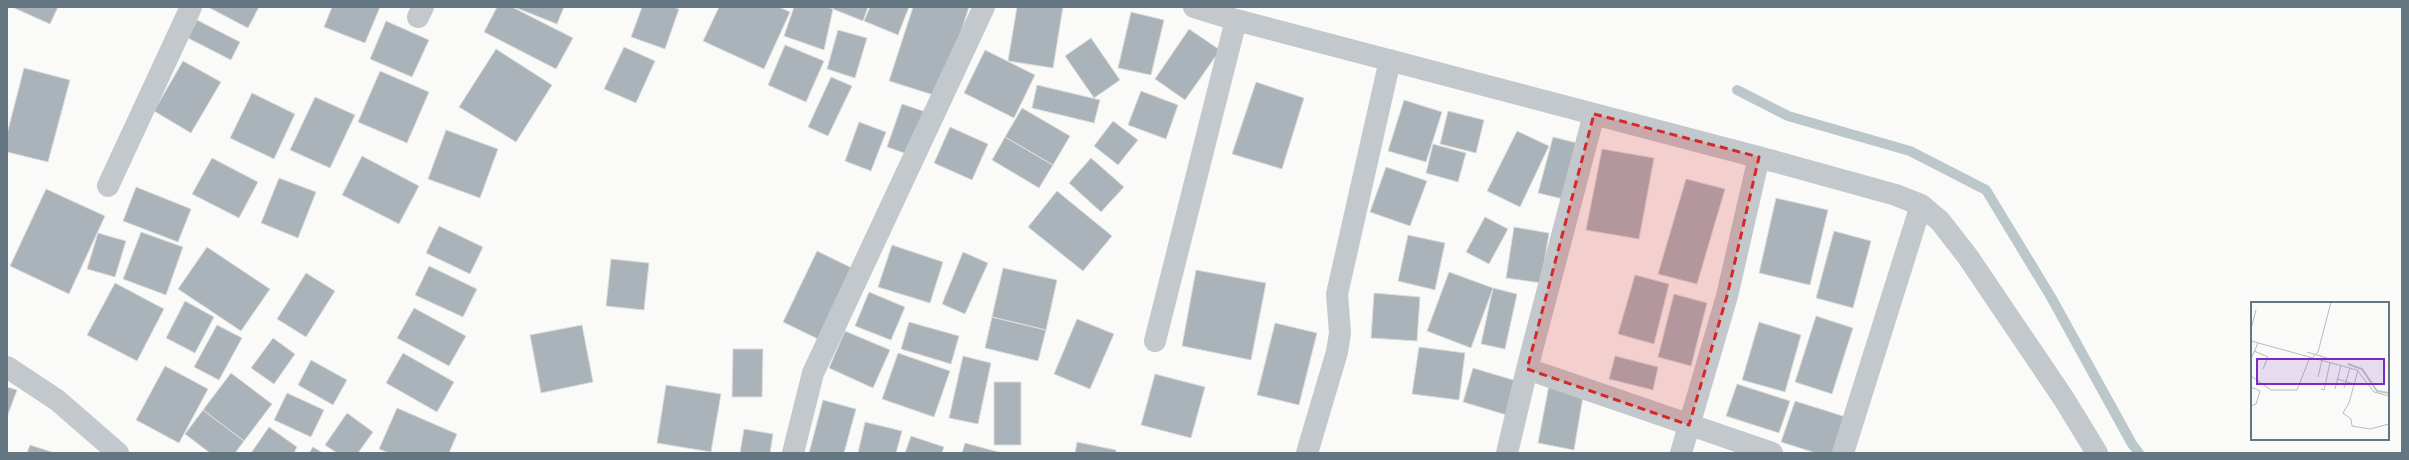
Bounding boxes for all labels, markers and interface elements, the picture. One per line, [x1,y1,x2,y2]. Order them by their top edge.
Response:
inset map [2251,302,2389,440]

